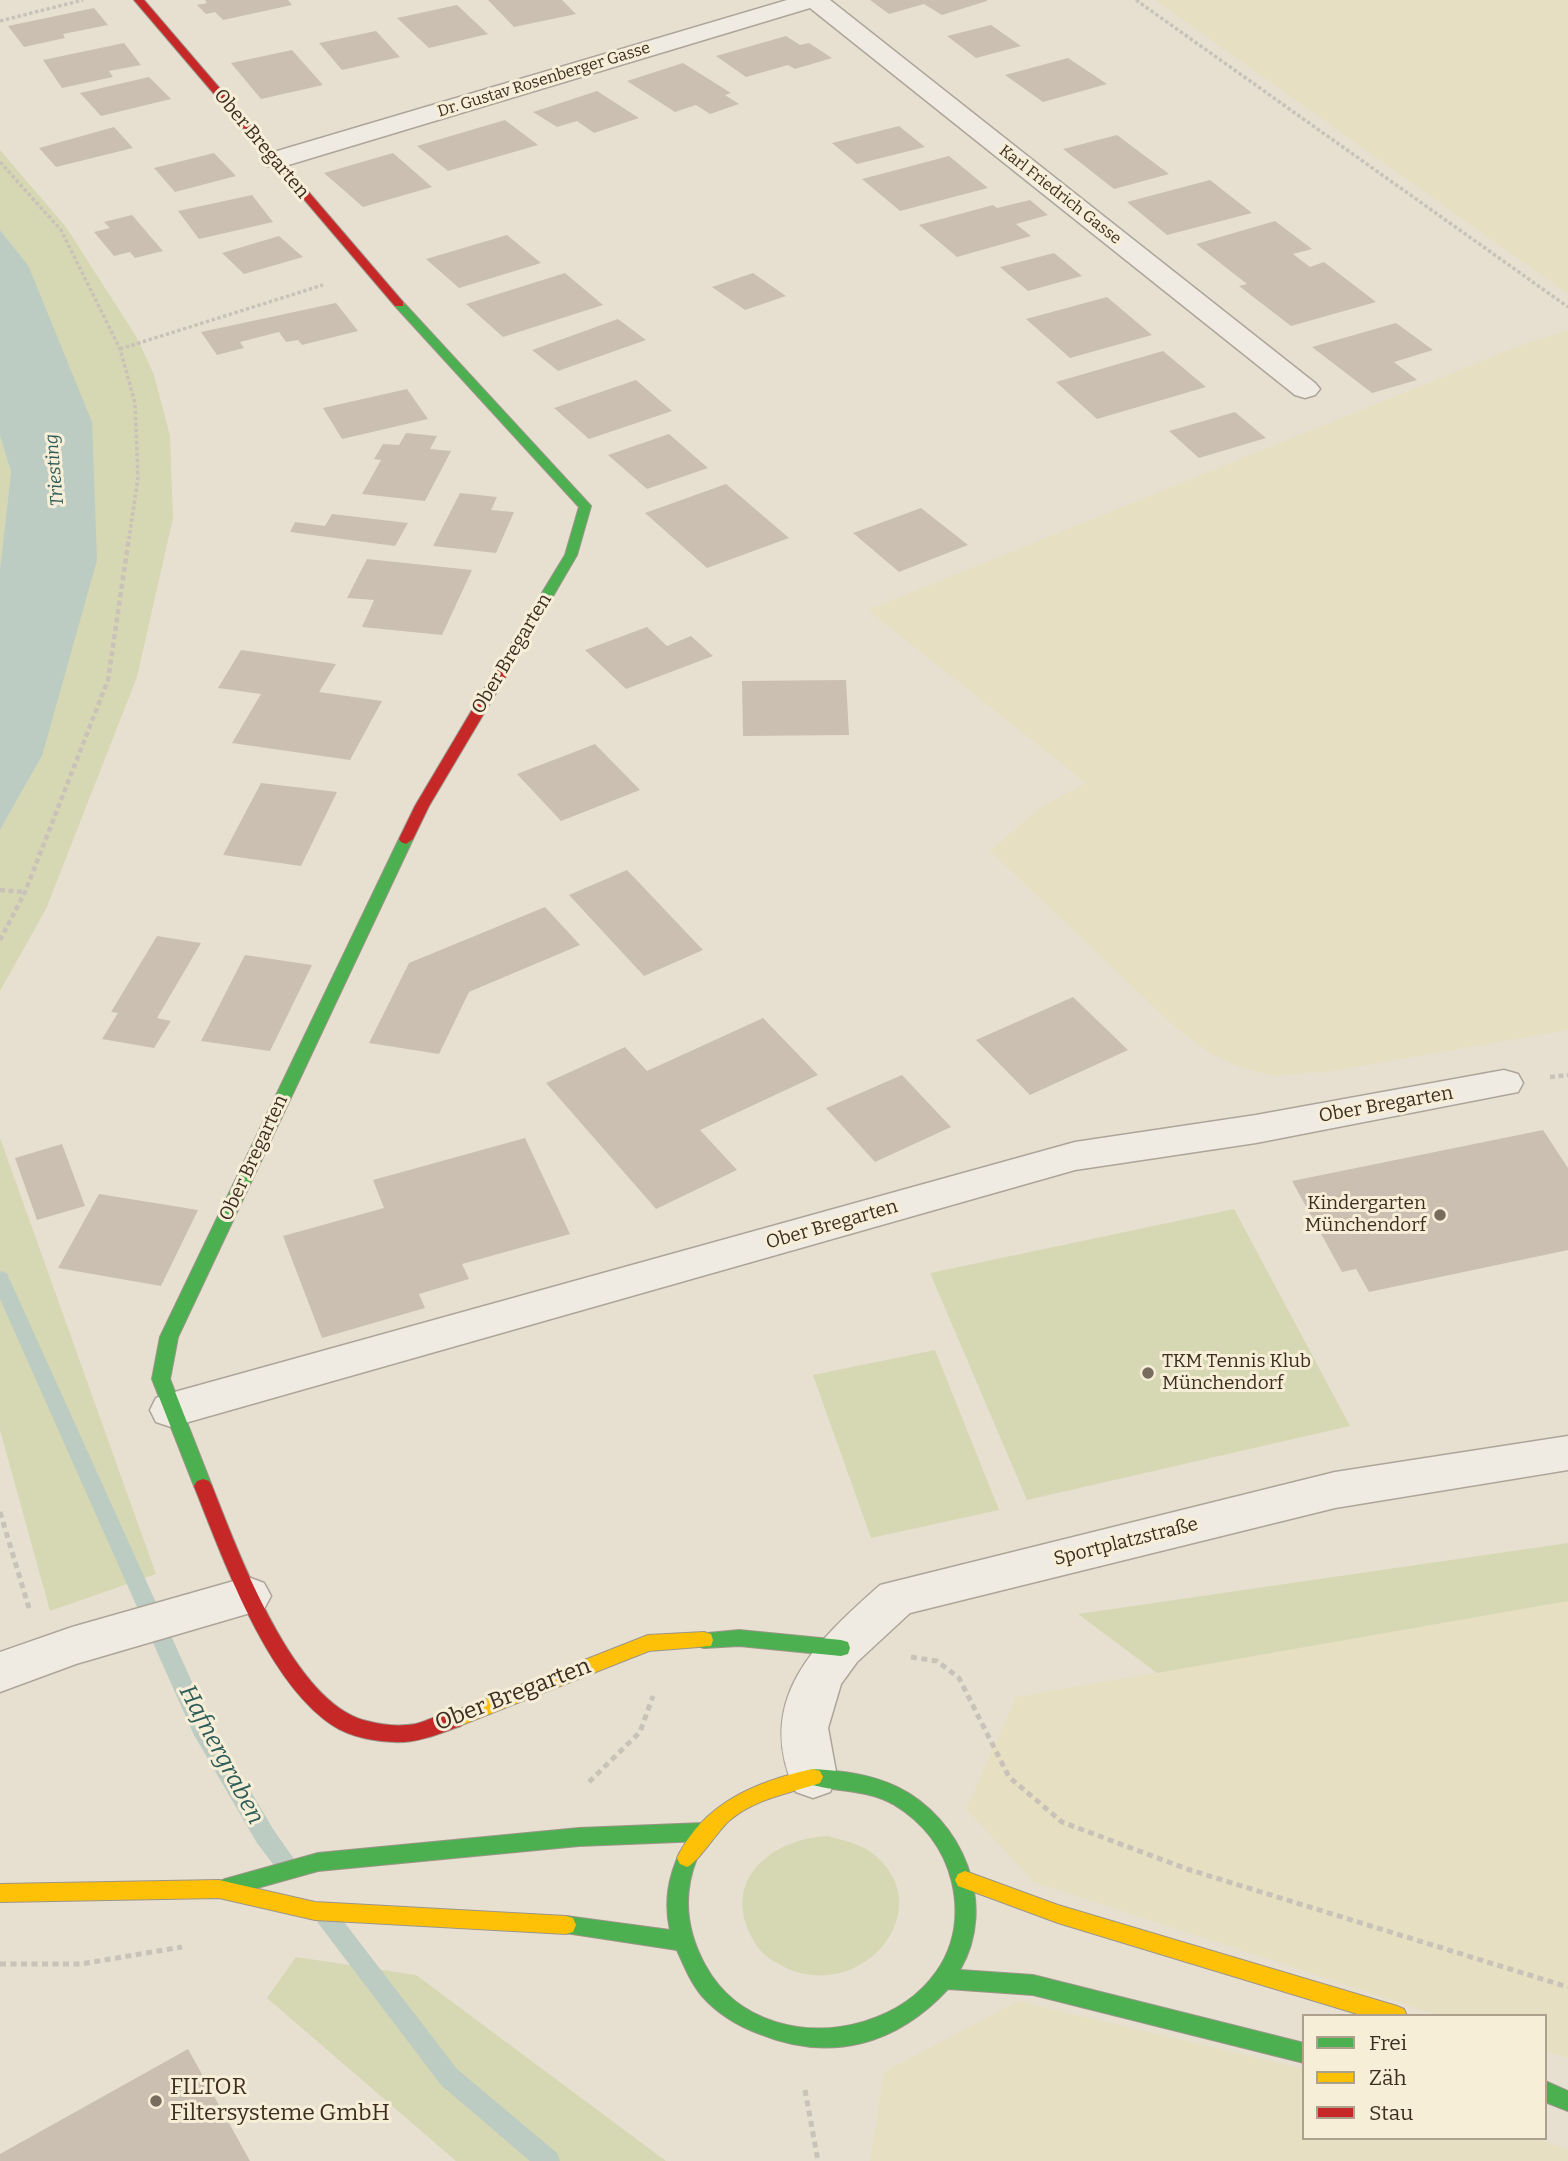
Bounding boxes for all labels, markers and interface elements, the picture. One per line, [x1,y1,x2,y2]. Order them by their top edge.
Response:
street label: Dr. Gustav Rosenberger Gasse [435,38,653,122]
street label: Ober Bregarten [209,85,313,203]
street label: Karl Friedrich Gasse [995,141,1125,249]
water label: Triesting [41,433,69,507]
street label: Ober Bregarten [467,590,557,718]
street label: Ober Bregarten [1317,1082,1455,1128]
street label: Ober Bregarten [215,1092,293,1224]
place label: Kindergarten Münchendorf [1305,1193,1426,1237]
street label: Ober Bregarten [763,1195,901,1255]
marker: Kindergarten Münchendorf [1432,1207,1448,1223]
place label: TKM Tennis Klub Münchendorf [1162,1351,1311,1395]
marker: TKM Tennis Klub Münchendorf [1140,1365,1156,1381]
street label: Sportplatzstraße [1052,1513,1200,1571]
street label: Ober Bregarten [431,1653,595,1737]
water label: Hafnergraben [172,1680,270,1830]
legend [1302,2014,1547,2140]
text: Frei [1369,2030,1407,2056]
text: Zäh [1369,2065,1407,2091]
place label: FILTOR Filtersysteme GmbH [170,2074,390,2128]
marker: FILTOR Filtersysteme GmbH [148,2093,164,2109]
text: Stau [1369,2100,1413,2126]

